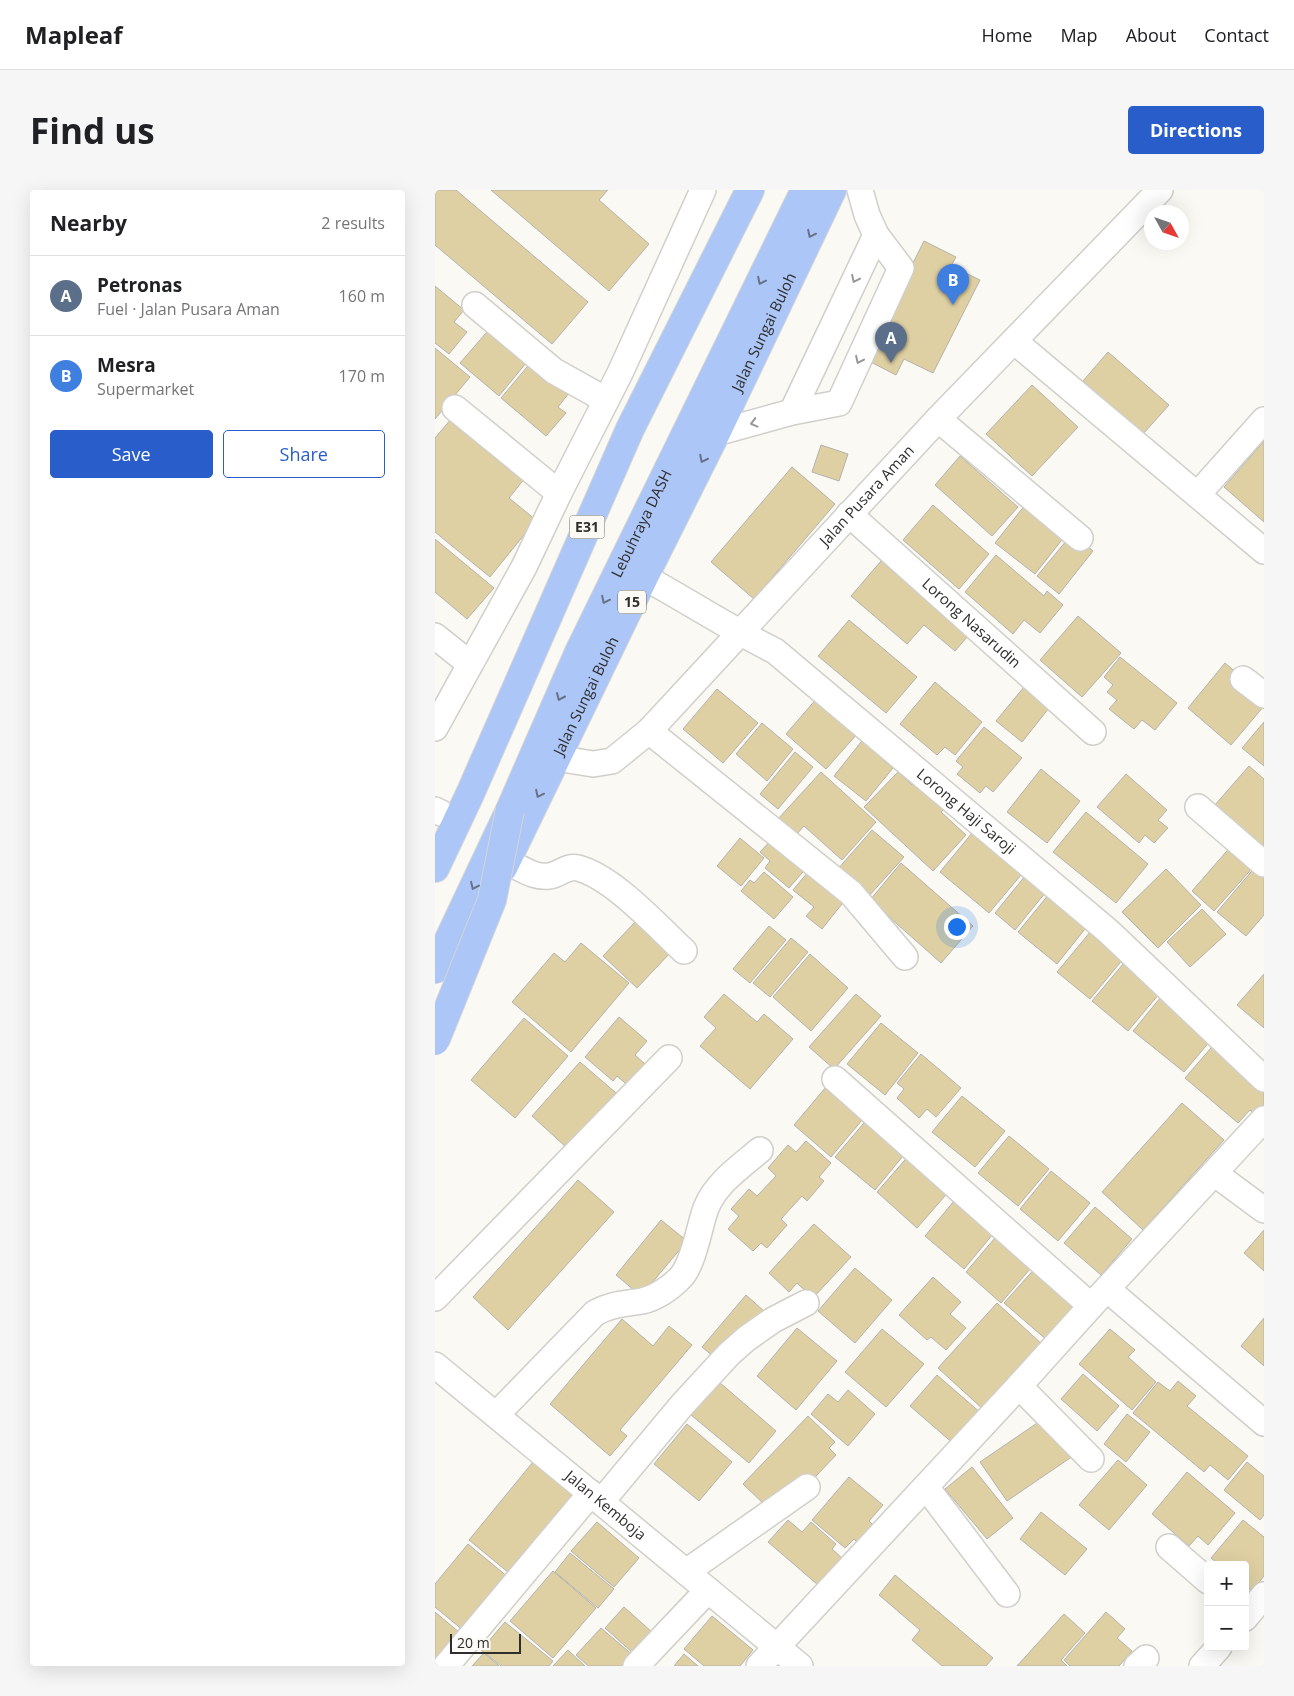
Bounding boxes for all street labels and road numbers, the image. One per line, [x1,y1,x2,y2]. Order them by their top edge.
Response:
street label: Jalan Sungai Buloh [725,269,800,396]
street label: Jalan Pusara Aman [813,440,918,551]
street label: Lebuhraya DASH [606,466,676,581]
road number: E31 [569,516,605,538]
street label: Lorong Nasarudin [918,573,1026,672]
road number: 15 [618,591,646,614]
street label: Jalan Sungai Buloh [547,633,623,760]
street label: Lorong Haji Saroji [913,763,1020,858]
street label: Jalan Kemboja [560,1464,651,1544]

